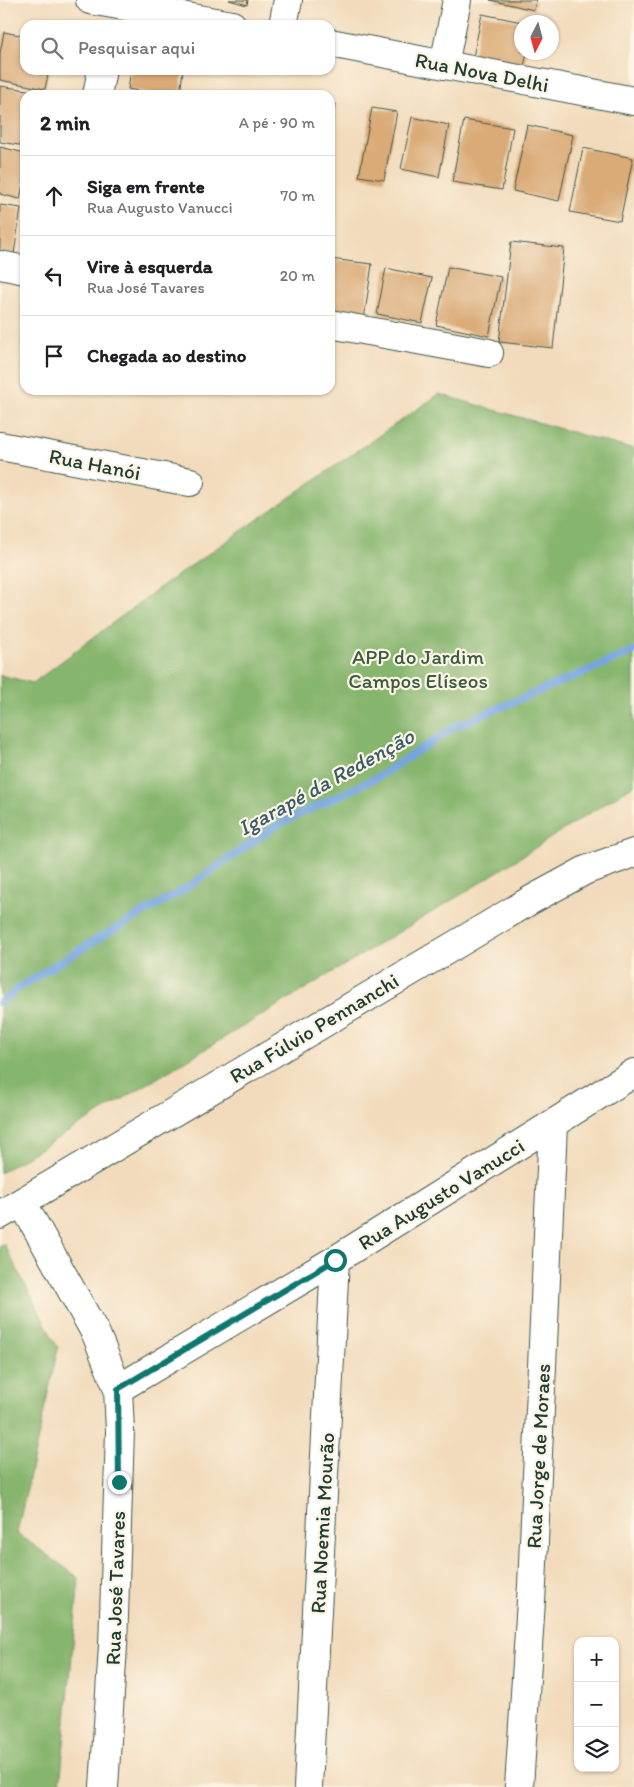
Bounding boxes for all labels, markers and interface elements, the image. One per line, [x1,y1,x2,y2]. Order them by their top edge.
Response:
north arrow [514,15,559,60]
search box [20,20,335,75]
icon: search [38,34,66,62]
text: Pesquisar aqui [78,36,195,59]
street label: Rua Nova Delhi [413,47,551,97]
text: 2 min [40,110,90,135]
text: A pé · 90 m [239,113,315,132]
text: Siga em frente [87,175,205,198]
icon: ahead [40,182,68,210]
text: 70 m [280,186,315,205]
text: Rua Augusto Vanucci [87,198,233,217]
text: Vire à esquerda [87,255,213,278]
icon: left [40,262,68,290]
text: 20 m [280,266,315,285]
text: Rua José Tavares [87,278,205,297]
icon: arrive [40,342,68,370]
text: Chegada ao destino [87,344,246,367]
street label: Rua Hanói [47,443,143,485]
park label: APP do Jardim Campos Elíseos [348,644,488,693]
water label: Igarapé da Redenção [233,722,419,842]
street label: Rua Fúlvio Pennanchi [225,968,403,1088]
street label: Rua Augusto Vanucci [353,1133,529,1255]
route start [324,1249,347,1272]
street label: Rua Jorge de Moraes [521,1363,555,1549]
street label: Rua Noemia Mourão [305,1432,339,1614]
route end [108,1471,131,1494]
street label: Rua José Tavares [100,1510,130,1666]
map controls [574,1637,619,1772]
button: + [574,1637,619,1682]
button: − [574,1682,619,1727]
button: layers [574,1727,619,1772]

